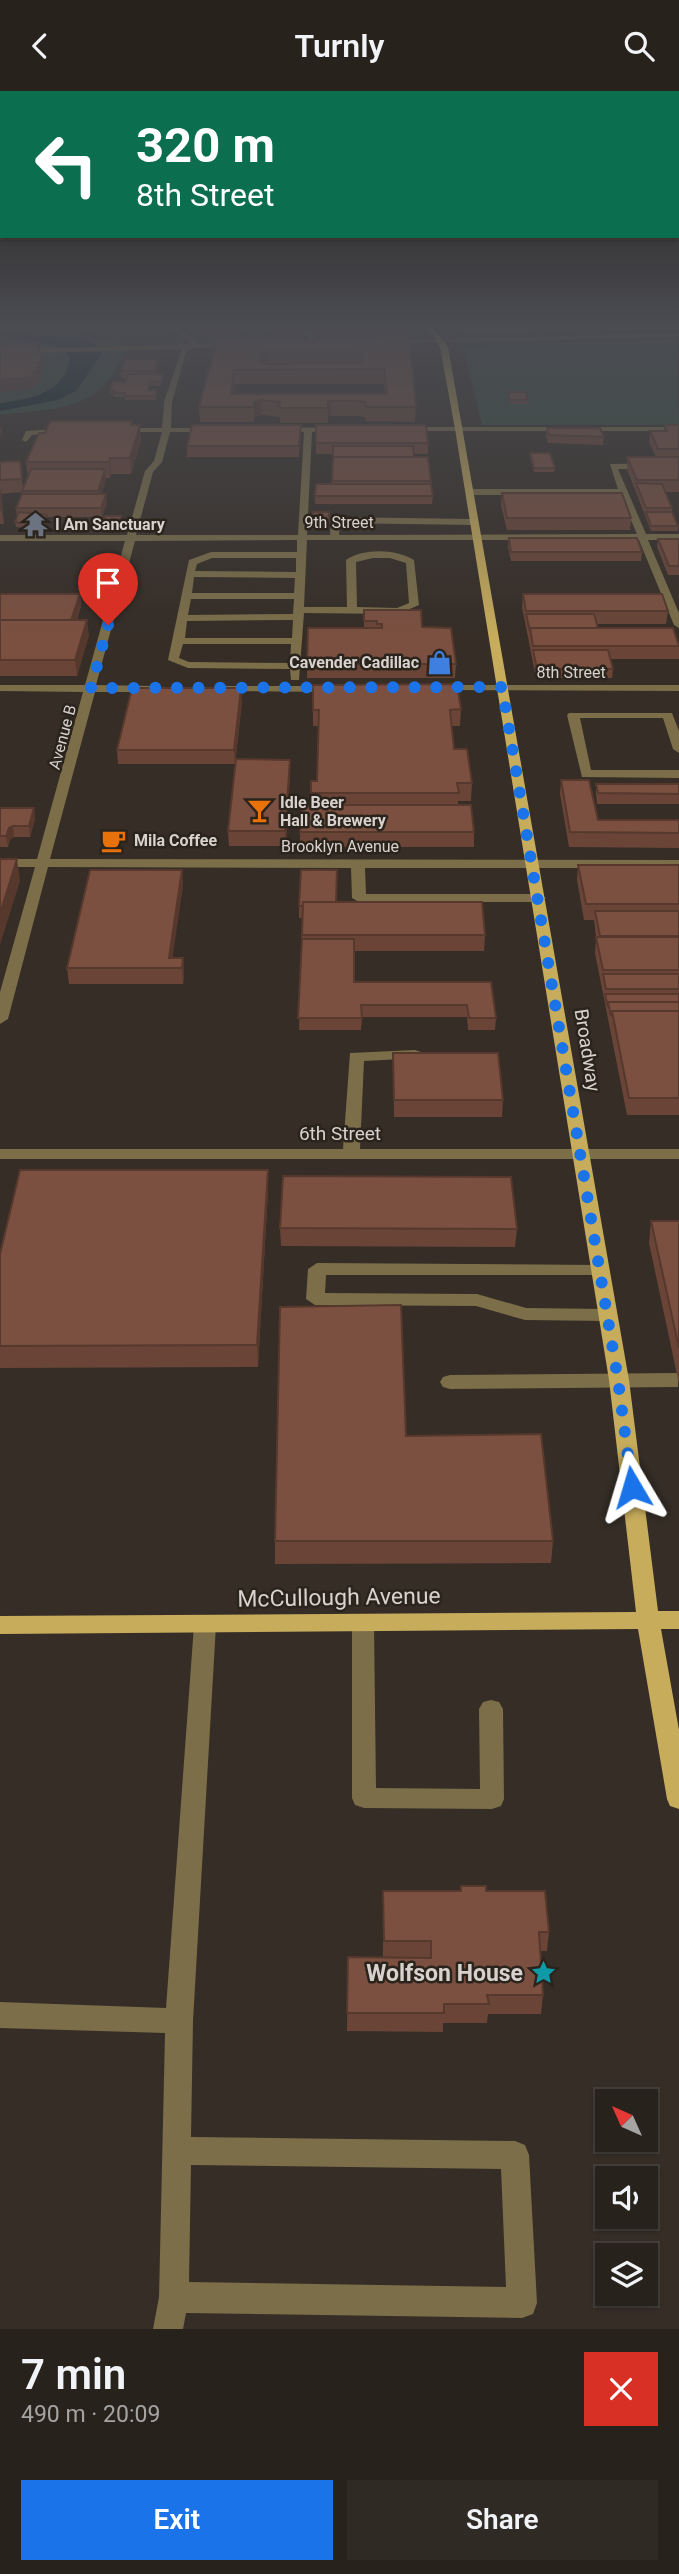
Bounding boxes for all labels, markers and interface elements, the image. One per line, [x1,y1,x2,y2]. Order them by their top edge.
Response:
icon: back [21,27,59,65]
text: Turnly [295,27,384,65]
icon: search [620,27,658,65]
text: 320 m [136,117,275,174]
icon: left [21,119,112,210]
text: 8th Street [136,176,274,214]
temple icon: I Am Sanctuary [21,510,49,538]
street label: 9th Street [304,513,374,532]
place label: I Am Sanctuary [55,515,166,534]
pin [78,553,138,625]
icon: arrive [89,564,127,602]
shop icon: Cavender Cadillac [425,648,453,676]
place label: Cavender Cadillac [289,653,419,672]
street label: 8th Street [536,663,606,682]
street label: Avenue B [45,703,80,772]
place label: Idle Beer Hall & Brewery [280,793,387,830]
bar icon: Idle Beer Hall & Brewery [246,797,274,825]
cafe icon: Mila Coffee [100,826,128,854]
place label: Mila Coffee [134,831,217,850]
street label: Brooklyn Avenue [281,837,399,856]
street label: Broadway [570,1007,605,1093]
street label: 6th Street [299,1122,381,1145]
position arrow [595,1450,669,1524]
street label: McCullough Avenue [237,1582,441,1613]
place icon: Wolfson House [529,1959,557,1987]
place label: Wolfson House [366,1960,523,1987]
north arrow [595,2089,658,2153]
map controls [595,2089,658,2306]
button: sound [595,2166,658,2229]
button: layers [595,2243,658,2306]
text: 7 min [21,2350,126,2399]
button: close [584,2352,658,2426]
text: 490 m · 20:09 [21,2401,160,2428]
button: Exit [21,2480,333,2560]
button: Share [347,2480,658,2560]

